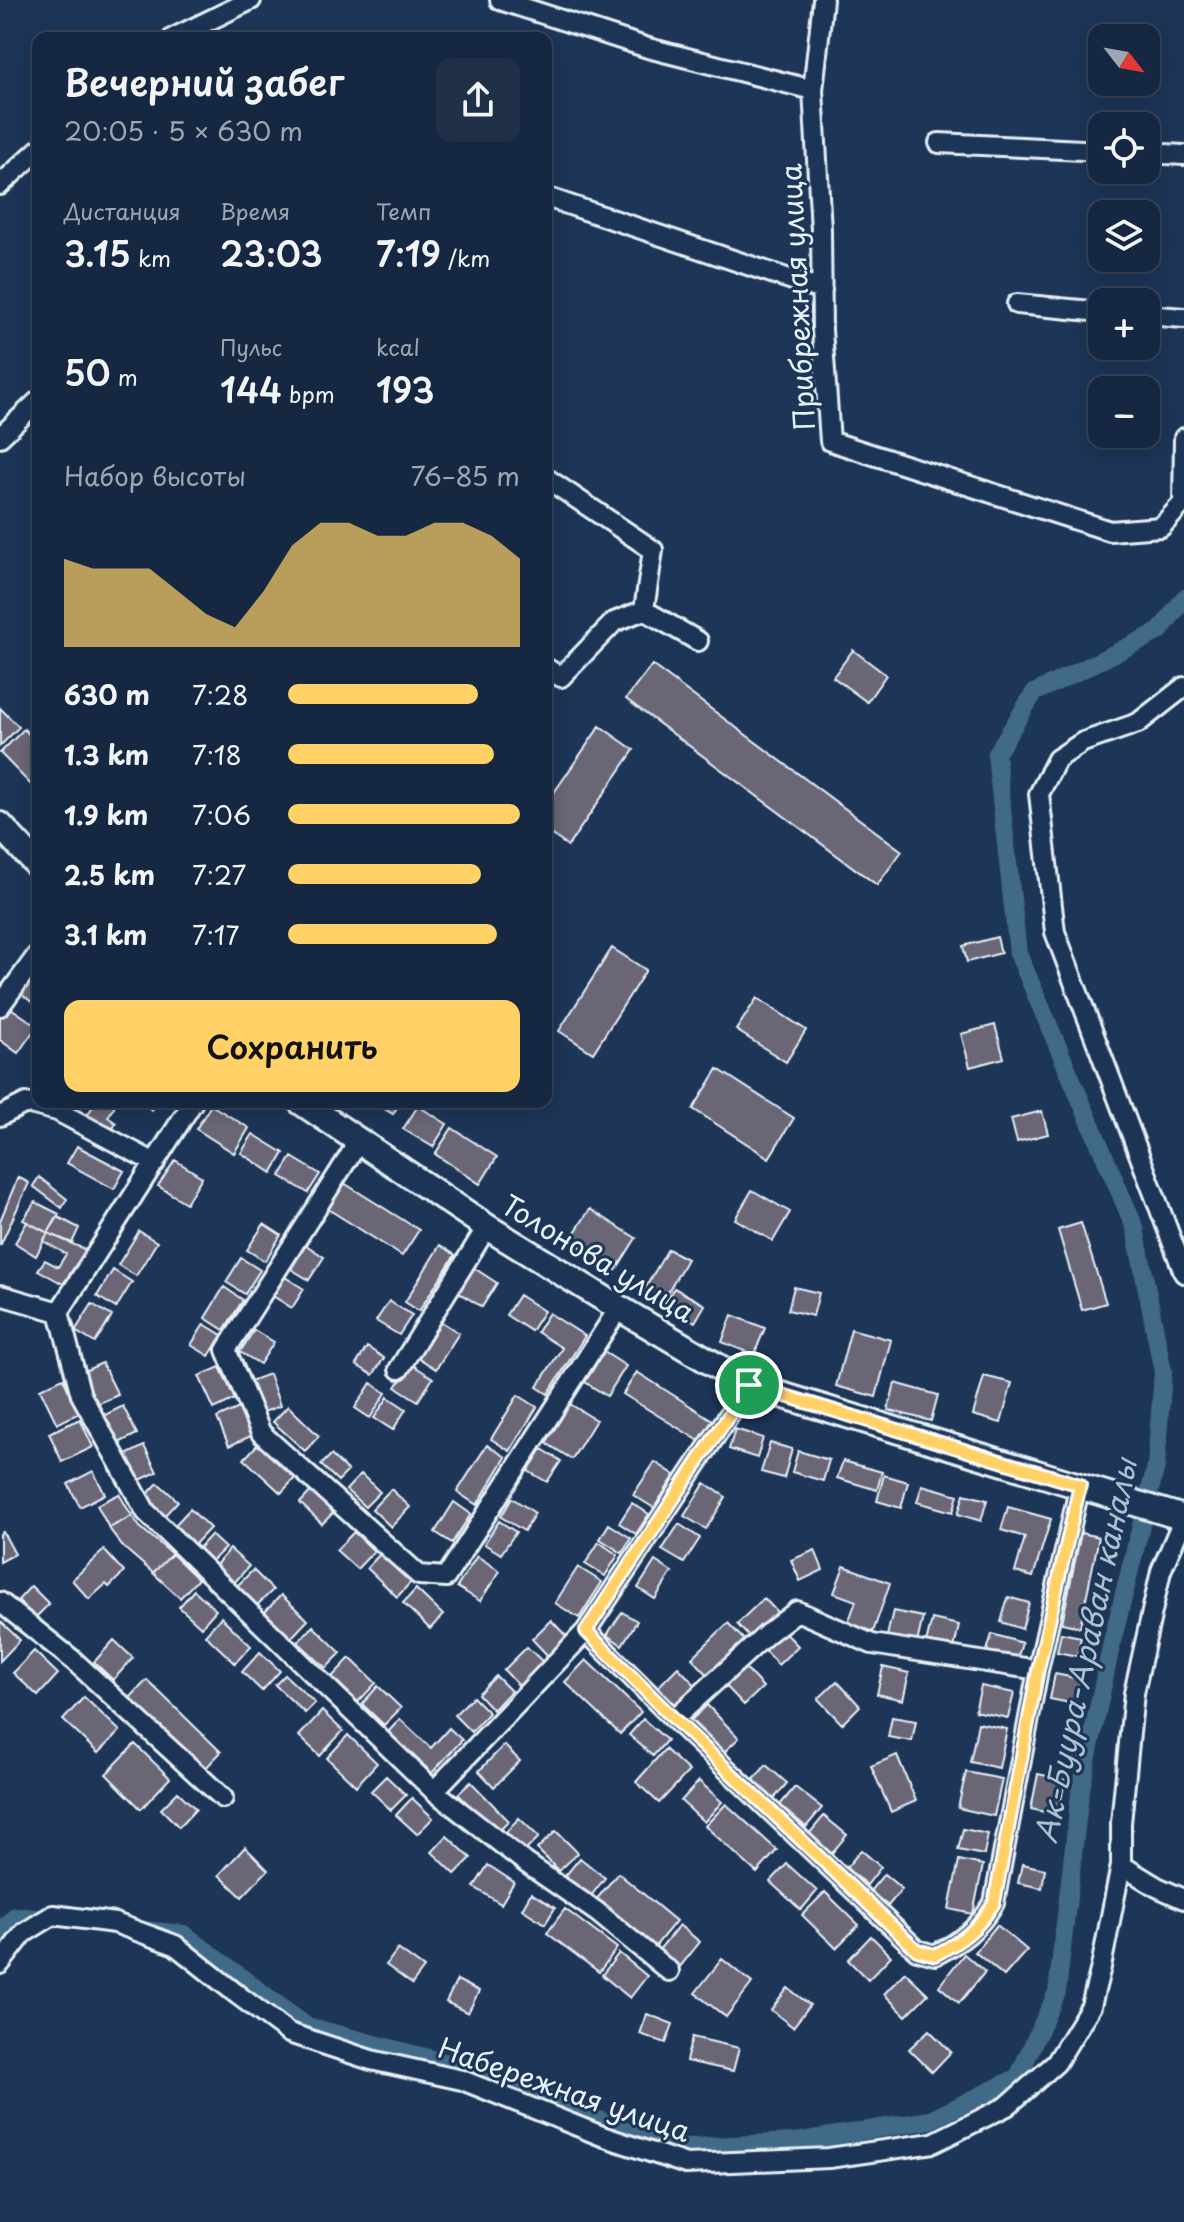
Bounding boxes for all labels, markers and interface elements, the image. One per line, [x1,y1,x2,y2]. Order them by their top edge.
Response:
north arrow [1088,24,1160,96]
map controls [1088,24,1160,448]
text: Вечерний забег [64,54,344,108]
button: share [436,58,520,142]
text: 20:05 · 5 × 630 m [64,111,303,150]
button: locate [1088,112,1160,184]
street label: Прибрежная улица [768,162,825,431]
text: Дистанция [64,194,181,227]
text: Время [220,194,290,227]
text: Темп [376,194,432,227]
button: layers [1088,200,1160,272]
text: 3.15 [64,227,131,279]
text: 23:03 [220,227,323,279]
text: 7:19 [376,227,441,279]
text: km [131,241,171,274]
text: /km [441,241,490,274]
button: + [1088,288,1160,360]
text: Пульс [220,330,282,363]
text: kcal [376,330,420,363]
text: 50 [64,346,111,398]
text: m [111,360,138,393]
text: 144 [220,363,282,415]
text: 193 [376,363,435,415]
button: − [1088,376,1160,448]
text: bpm [282,377,335,410]
text: Набор высоты [64,456,246,495]
text: 76–85 m [411,456,520,495]
text: 630 m [64,675,150,714]
text: 7:28 [192,675,248,714]
text: 1.3 km [64,735,149,774]
text: 7:18 [192,735,242,774]
text: 1.9 km [64,795,148,834]
text: 7:06 [192,795,251,834]
text: 2.5 km [64,855,155,894]
text: 7:27 [192,855,246,894]
text: 3.1 km [64,915,147,954]
text: 7:17 [192,915,239,954]
button: Сохранить [64,1000,520,1092]
street label: Толонова улица [494,1183,704,1333]
pin [715,1351,783,1419]
icon: arrive [727,1363,771,1407]
water label: Ак-Буура-Араван каналы [1022,1453,1148,1846]
street label: Набережная улица [433,2025,697,2152]

